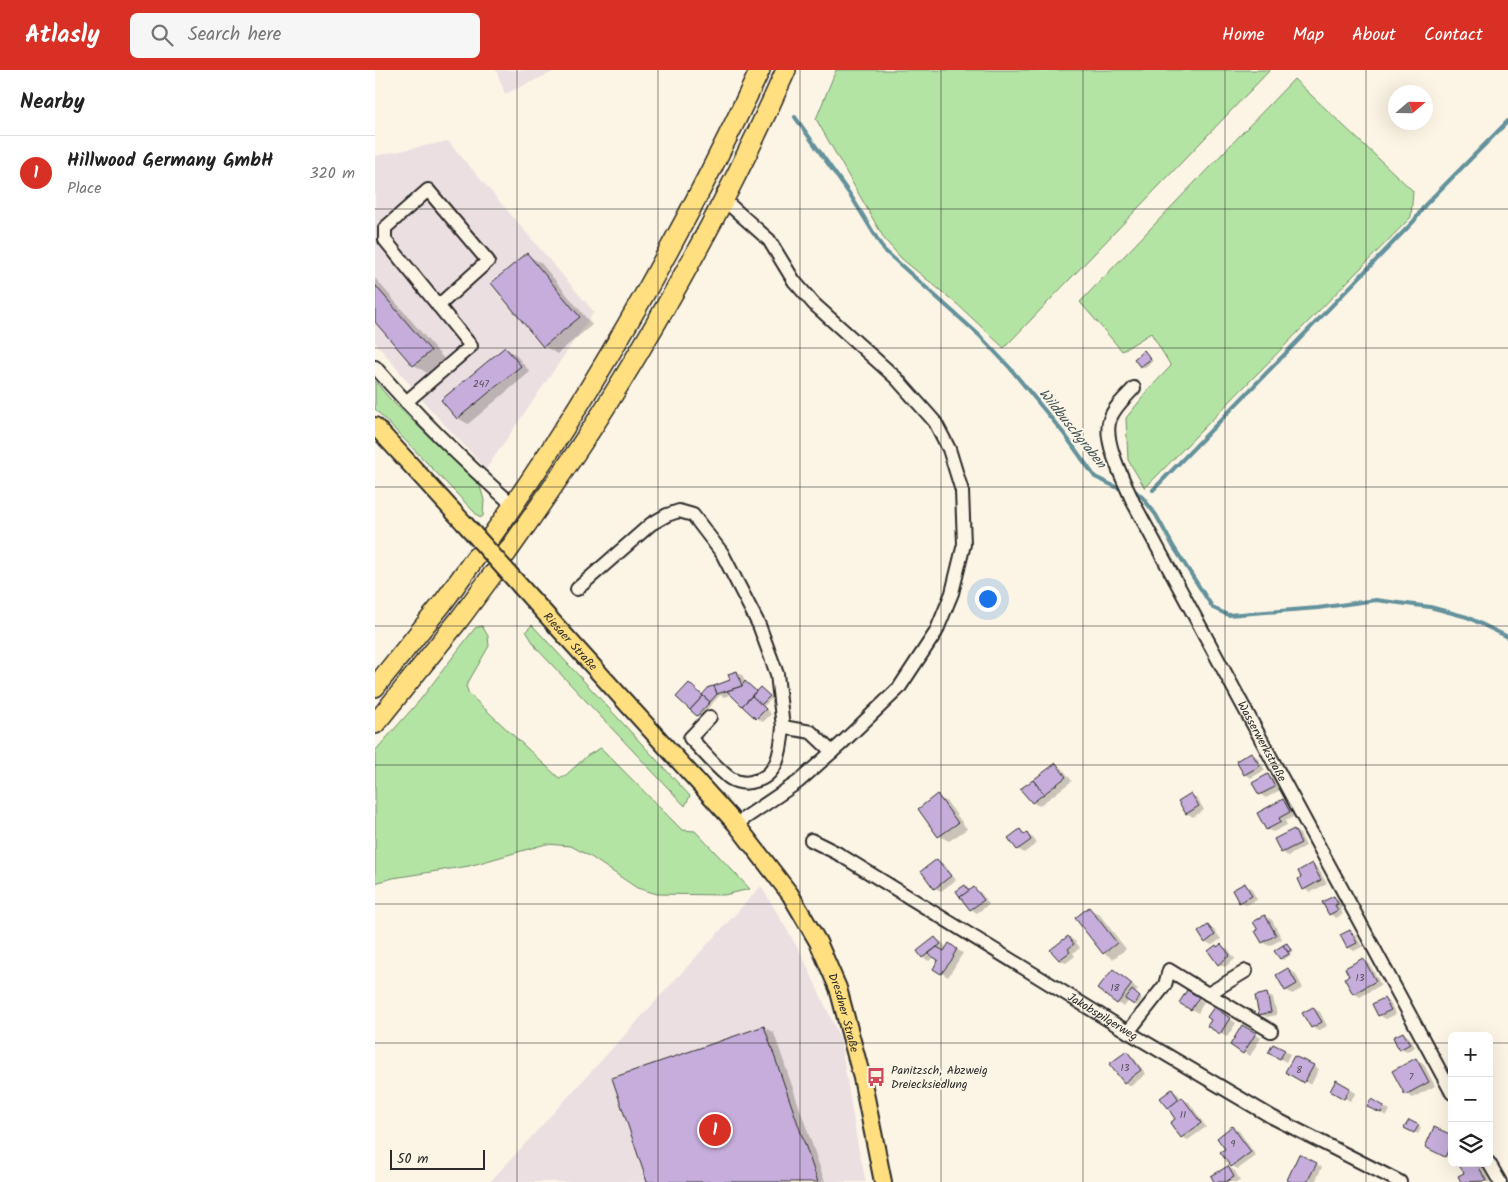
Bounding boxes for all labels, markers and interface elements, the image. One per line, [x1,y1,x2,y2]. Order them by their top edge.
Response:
search box [130,13,480,58]
text: Atlasly [25,16,100,55]
text: Search here [188,20,281,50]
icon: search [148,21,176,49]
text: Home [1222,21,1265,50]
text: Map [1293,21,1324,50]
text: About [1352,21,1396,50]
text: Contact [1424,21,1483,50]
north arrow [1388,85,1433,130]
text: Nearby [20,86,85,119]
text: Hillwood Germany GmbH [67,146,273,176]
text: 1 [34,161,38,186]
text: 320 m [309,161,355,186]
text: Place [67,176,101,201]
house number: 247 [473,376,489,392]
water label: Wildbuschgraben [1033,384,1112,475]
your location [975,586,1001,612]
street label: Riesaer Straße [538,608,602,676]
street label: Wasserwerkstraße [1232,697,1292,786]
street label: Dresdner Straße [823,970,864,1055]
house number: 13 [1356,970,1365,986]
house number: 18 [1110,980,1121,996]
street label: Jakobspilgerweg [1064,988,1142,1046]
map controls [1448,1032,1493,1167]
button: + [1448,1032,1493,1077]
house number: 13 [1121,1060,1130,1076]
place label: Panitzsch, Abzweig Dreiecksiedlung [891,1061,988,1094]
house number: 8 [1296,1062,1303,1078]
bus stop icon: Panitzsch, Abzweig Dreiecksiedlung [865,1066,887,1088]
house number: 7 [1409,1069,1414,1085]
button: − [1448,1077,1493,1122]
house number: 11 [1180,1107,1186,1123]
pin: 1 [699,1111,731,1149]
button: layers [1448,1122,1493,1167]
house number: 9 [1231,1136,1236,1152]
scale bar [390,1147,485,1170]
text: 50 m [397,1148,428,1170]

